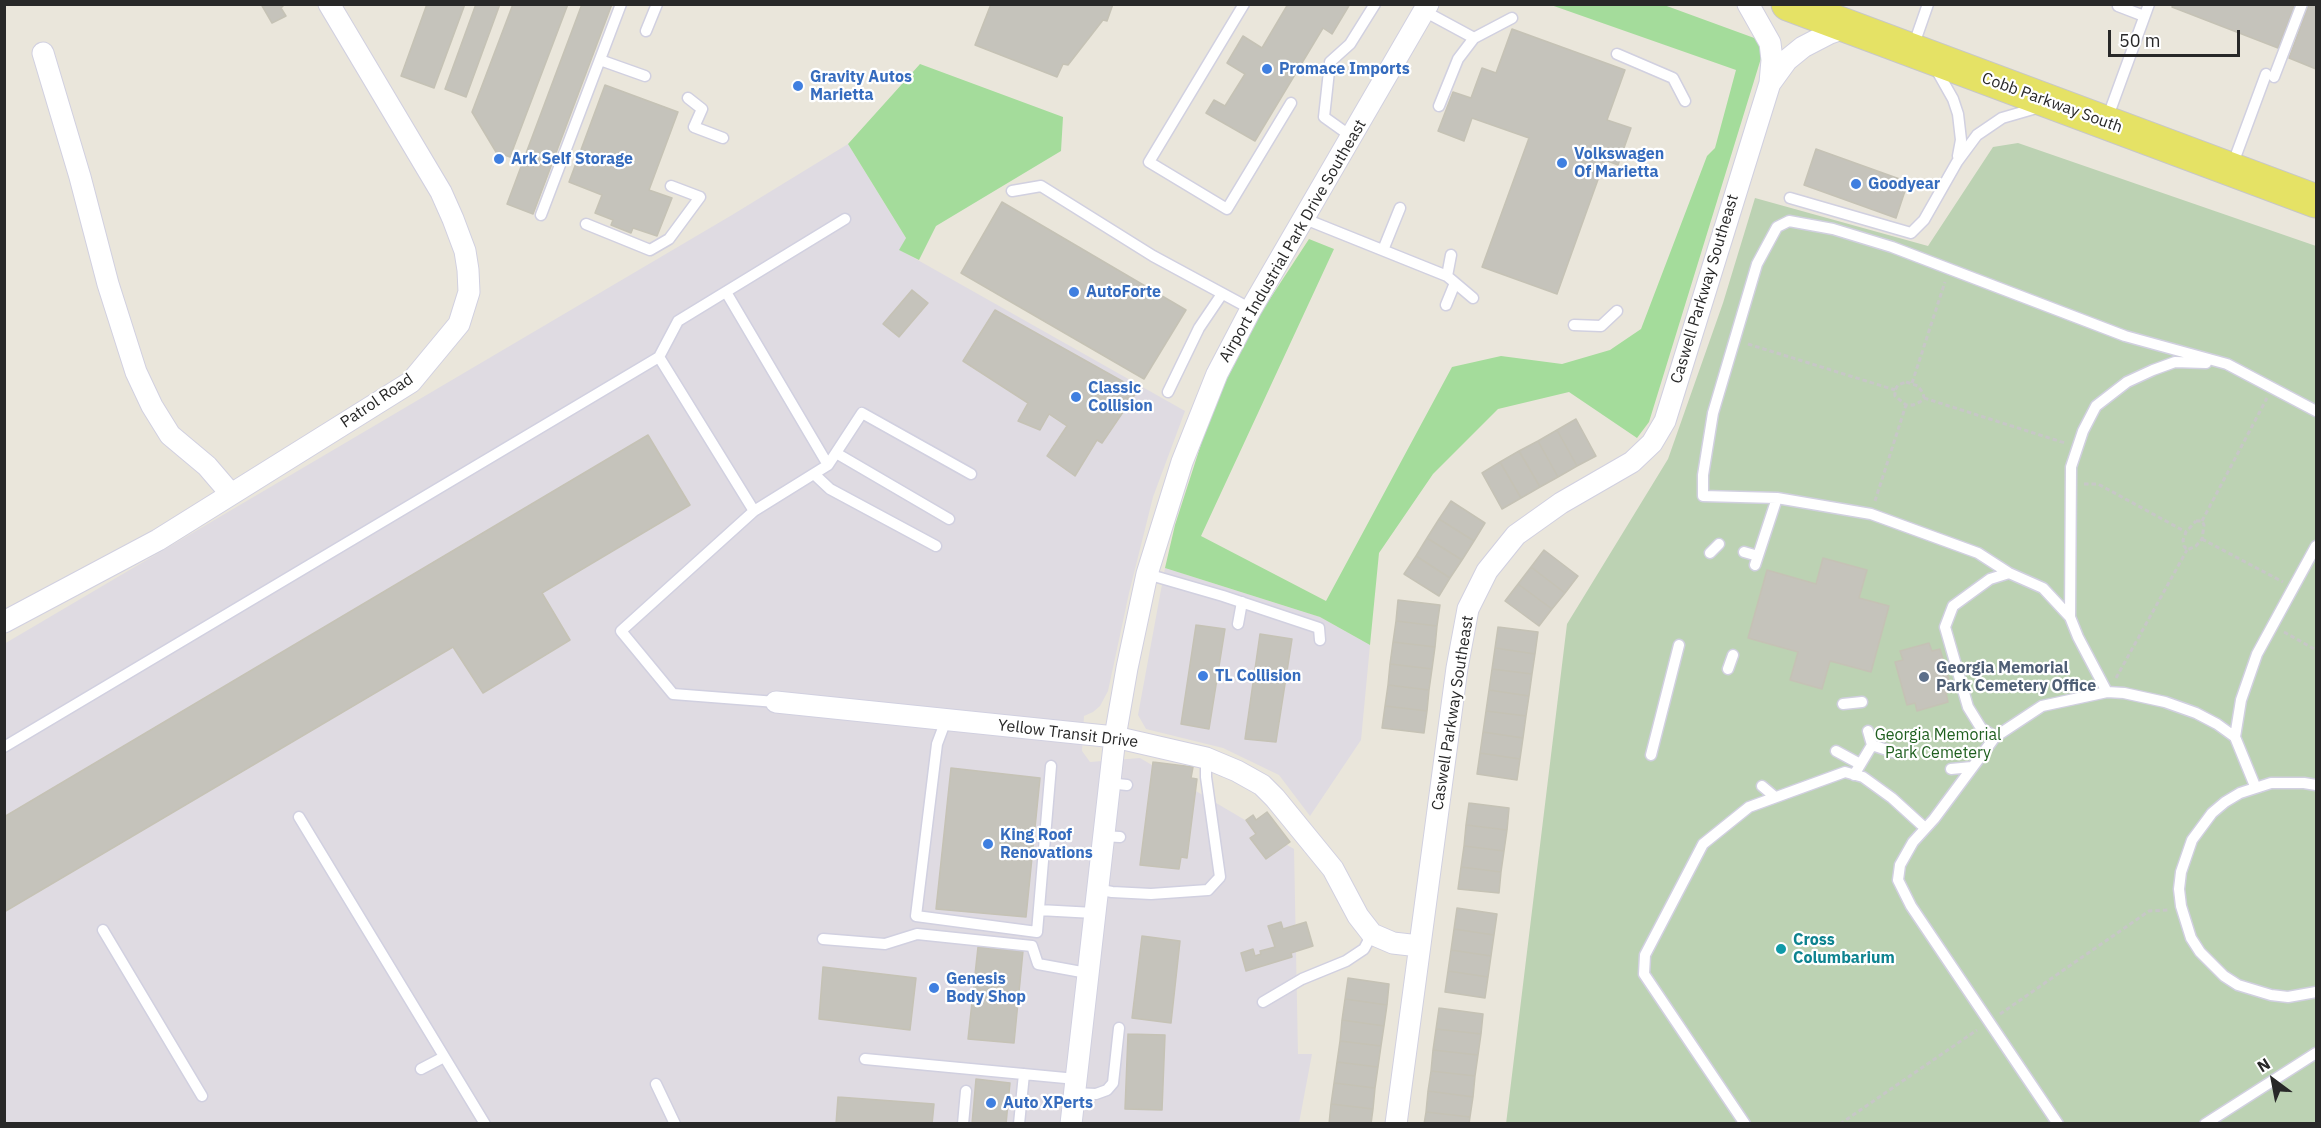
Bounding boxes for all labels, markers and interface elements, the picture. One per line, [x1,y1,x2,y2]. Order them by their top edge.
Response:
scale bar [2111,18,2243,56]
text: 50 m [2119,29,2161,52]
place label: Promace Imports [1279,59,1410,79]
marker: Promace Imports [1260,62,1274,76]
place label: Gravity Autos Marietta [810,67,912,105]
street label: Cobb Parkway South [1979,69,2125,137]
marker: Gravity Autos Marietta [791,79,805,93]
street label: Airport Industrial Park Drive Southeast [1215,116,1371,366]
place label: Volkswagen Of Marietta [1574,144,1664,182]
place label: Ark Self Storage [511,149,633,169]
marker: Ark Self Storage [492,152,506,166]
marker: Volkswagen Of Marietta [1555,156,1569,170]
place label: Goodyear [1868,174,1940,194]
marker: Goodyear [1849,177,1863,191]
street label: Caswell Parkway Southeast [1667,192,1743,386]
place label: AutoForte [1086,282,1161,302]
marker: AutoForte [1067,285,1081,299]
street label: Patrol Road [337,370,417,432]
place label: Classic Collision [1088,378,1153,416]
marker: Classic Collision [1069,390,1083,404]
street label: Caswell Parkway Southeast [1428,614,1478,812]
place label: Georgia Memorial Park Cemetery Office [1936,658,2096,696]
place label: TL Collision [1215,666,1301,686]
marker: TL Collision [1196,669,1210,683]
marker: Georgia Memorial Park Cemetery Office [1917,670,1931,684]
street label: Yellow Transit Drive [997,716,1139,752]
park label: Georgia Memorial Park Cemetery [1875,725,2001,763]
place label: King Roof Renovations [1000,825,1093,863]
marker: King Roof Renovations [981,837,995,851]
place label: Cross Columbarium [1793,930,1895,968]
marker: Cross Columbarium [1774,942,1788,956]
place label: Genesis Body Shop [946,969,1026,1007]
marker: Genesis Body Shop [927,981,941,995]
north arrow [2243,1050,2303,1110]
text: N [2253,1053,2274,1076]
place label: Auto XPerts [1003,1093,1093,1113]
marker: Auto XPerts [984,1096,998,1110]

